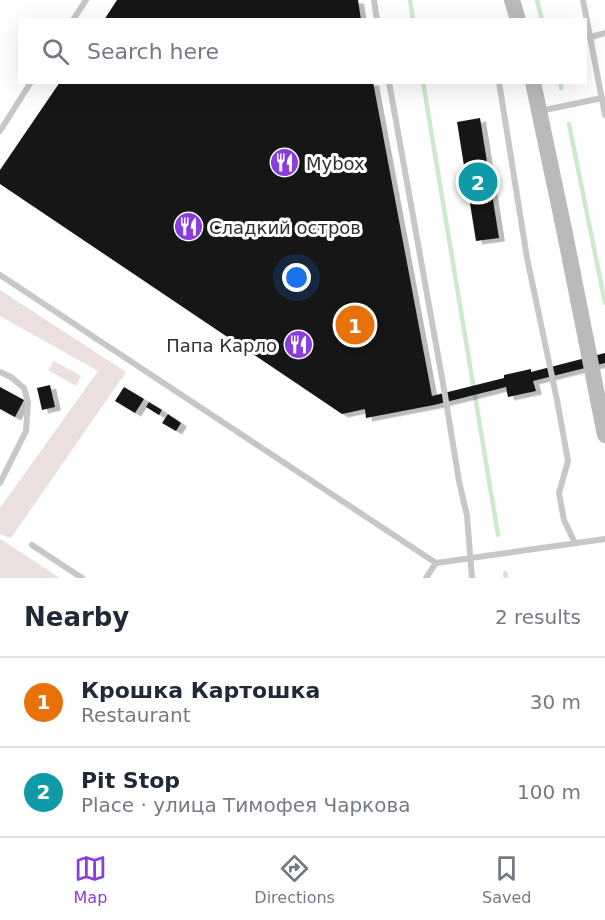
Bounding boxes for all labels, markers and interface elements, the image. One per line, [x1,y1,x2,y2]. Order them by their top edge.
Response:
search box [18,18,587,84]
icon: search [39,35,72,68]
text: Search here [87,39,219,64]
restaurant icon: Mybox [269,147,301,179]
place label: Mybox [306,153,365,174]
pin: 2 [458,160,498,204]
restaurant icon: Сладкий остров [172,211,204,243]
place label: Сладкий остров [209,217,361,238]
your location [282,263,311,292]
pin: 1 [336,302,374,348]
restaurant icon: Папа Карло [282,329,314,361]
place label: Папа Карло [166,335,277,356]
text: Nearby [24,602,129,632]
text: 2 results [495,605,581,629]
text: Крошка Картошка [81,678,320,703]
text: 1 [37,690,50,714]
text: 30 m [530,690,581,714]
text: Restaurant [81,703,191,727]
text: Pit Stop [81,768,180,793]
text: 2 [37,780,50,804]
text: 100 m [517,780,581,804]
text: Place · улица Тимофея Чаркова [81,793,410,817]
tab: Map [74,852,107,907]
tab: Directions [254,852,335,907]
tab: Saved [482,852,531,907]

